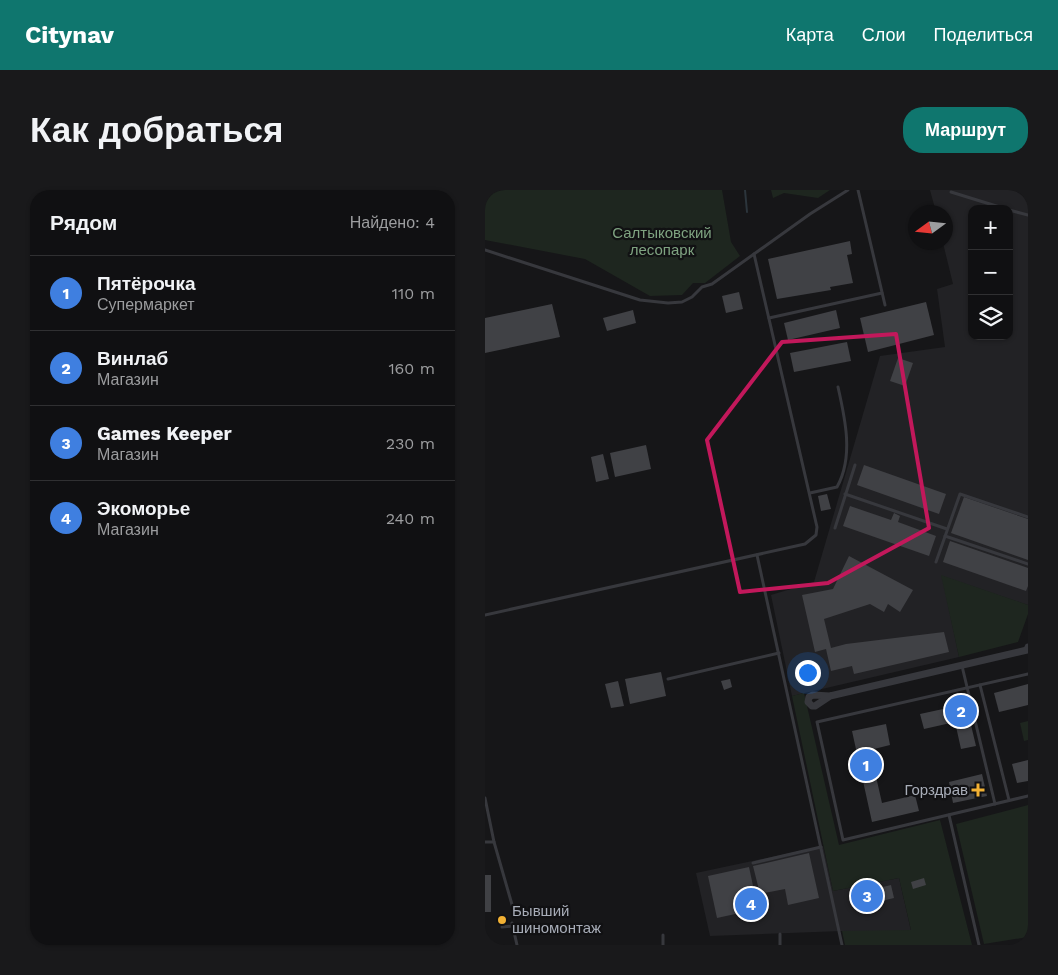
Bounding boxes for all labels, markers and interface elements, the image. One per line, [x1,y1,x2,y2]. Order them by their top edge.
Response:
text: Citynav [25,21,114,49]
text: Карта [786,24,834,45]
text: Слои [862,24,906,45]
text: Поделиться [934,24,1033,45]
button: Маршрут [903,107,1028,153]
text: Как добраться [30,109,283,151]
north arrow [908,205,953,250]
map controls [968,205,1013,340]
button: + [968,205,1013,250]
text: Рядом [50,210,117,235]
text: Найдено: 4 [350,213,435,232]
park label: Салтыковский лесопарк [612,224,712,259]
button: − [968,250,1013,295]
text: Пятёрочка [97,272,195,295]
text: 1 [63,284,69,303]
text: 110 m [392,284,435,303]
text: Супермаркет [97,295,195,314]
button: layers [968,295,1013,340]
text: Винлаб [97,347,168,370]
text: 2 [61,359,71,378]
text: 160 m [388,359,435,378]
text: Магазин [97,370,159,389]
text: Games Keeper [97,422,232,445]
text: 3 [61,434,71,453]
text: 230 m [386,434,435,453]
text: Магазин [97,445,159,464]
text: Экоморье [97,497,190,520]
text: 4 [61,509,71,528]
text: 240 m [386,509,435,528]
text: Магазин [97,520,159,539]
your location [795,660,821,686]
pin: 2 [945,692,977,730]
pin: 1 [850,746,882,784]
place label: Горздрав [904,781,968,799]
marker: Горздрав [972,784,984,796]
pin: 3 [851,877,883,915]
pin: 4 [735,885,767,923]
place label: Бывший шиномонтаж [512,902,601,937]
marker: Бывший шиномонтаж [496,914,508,926]

